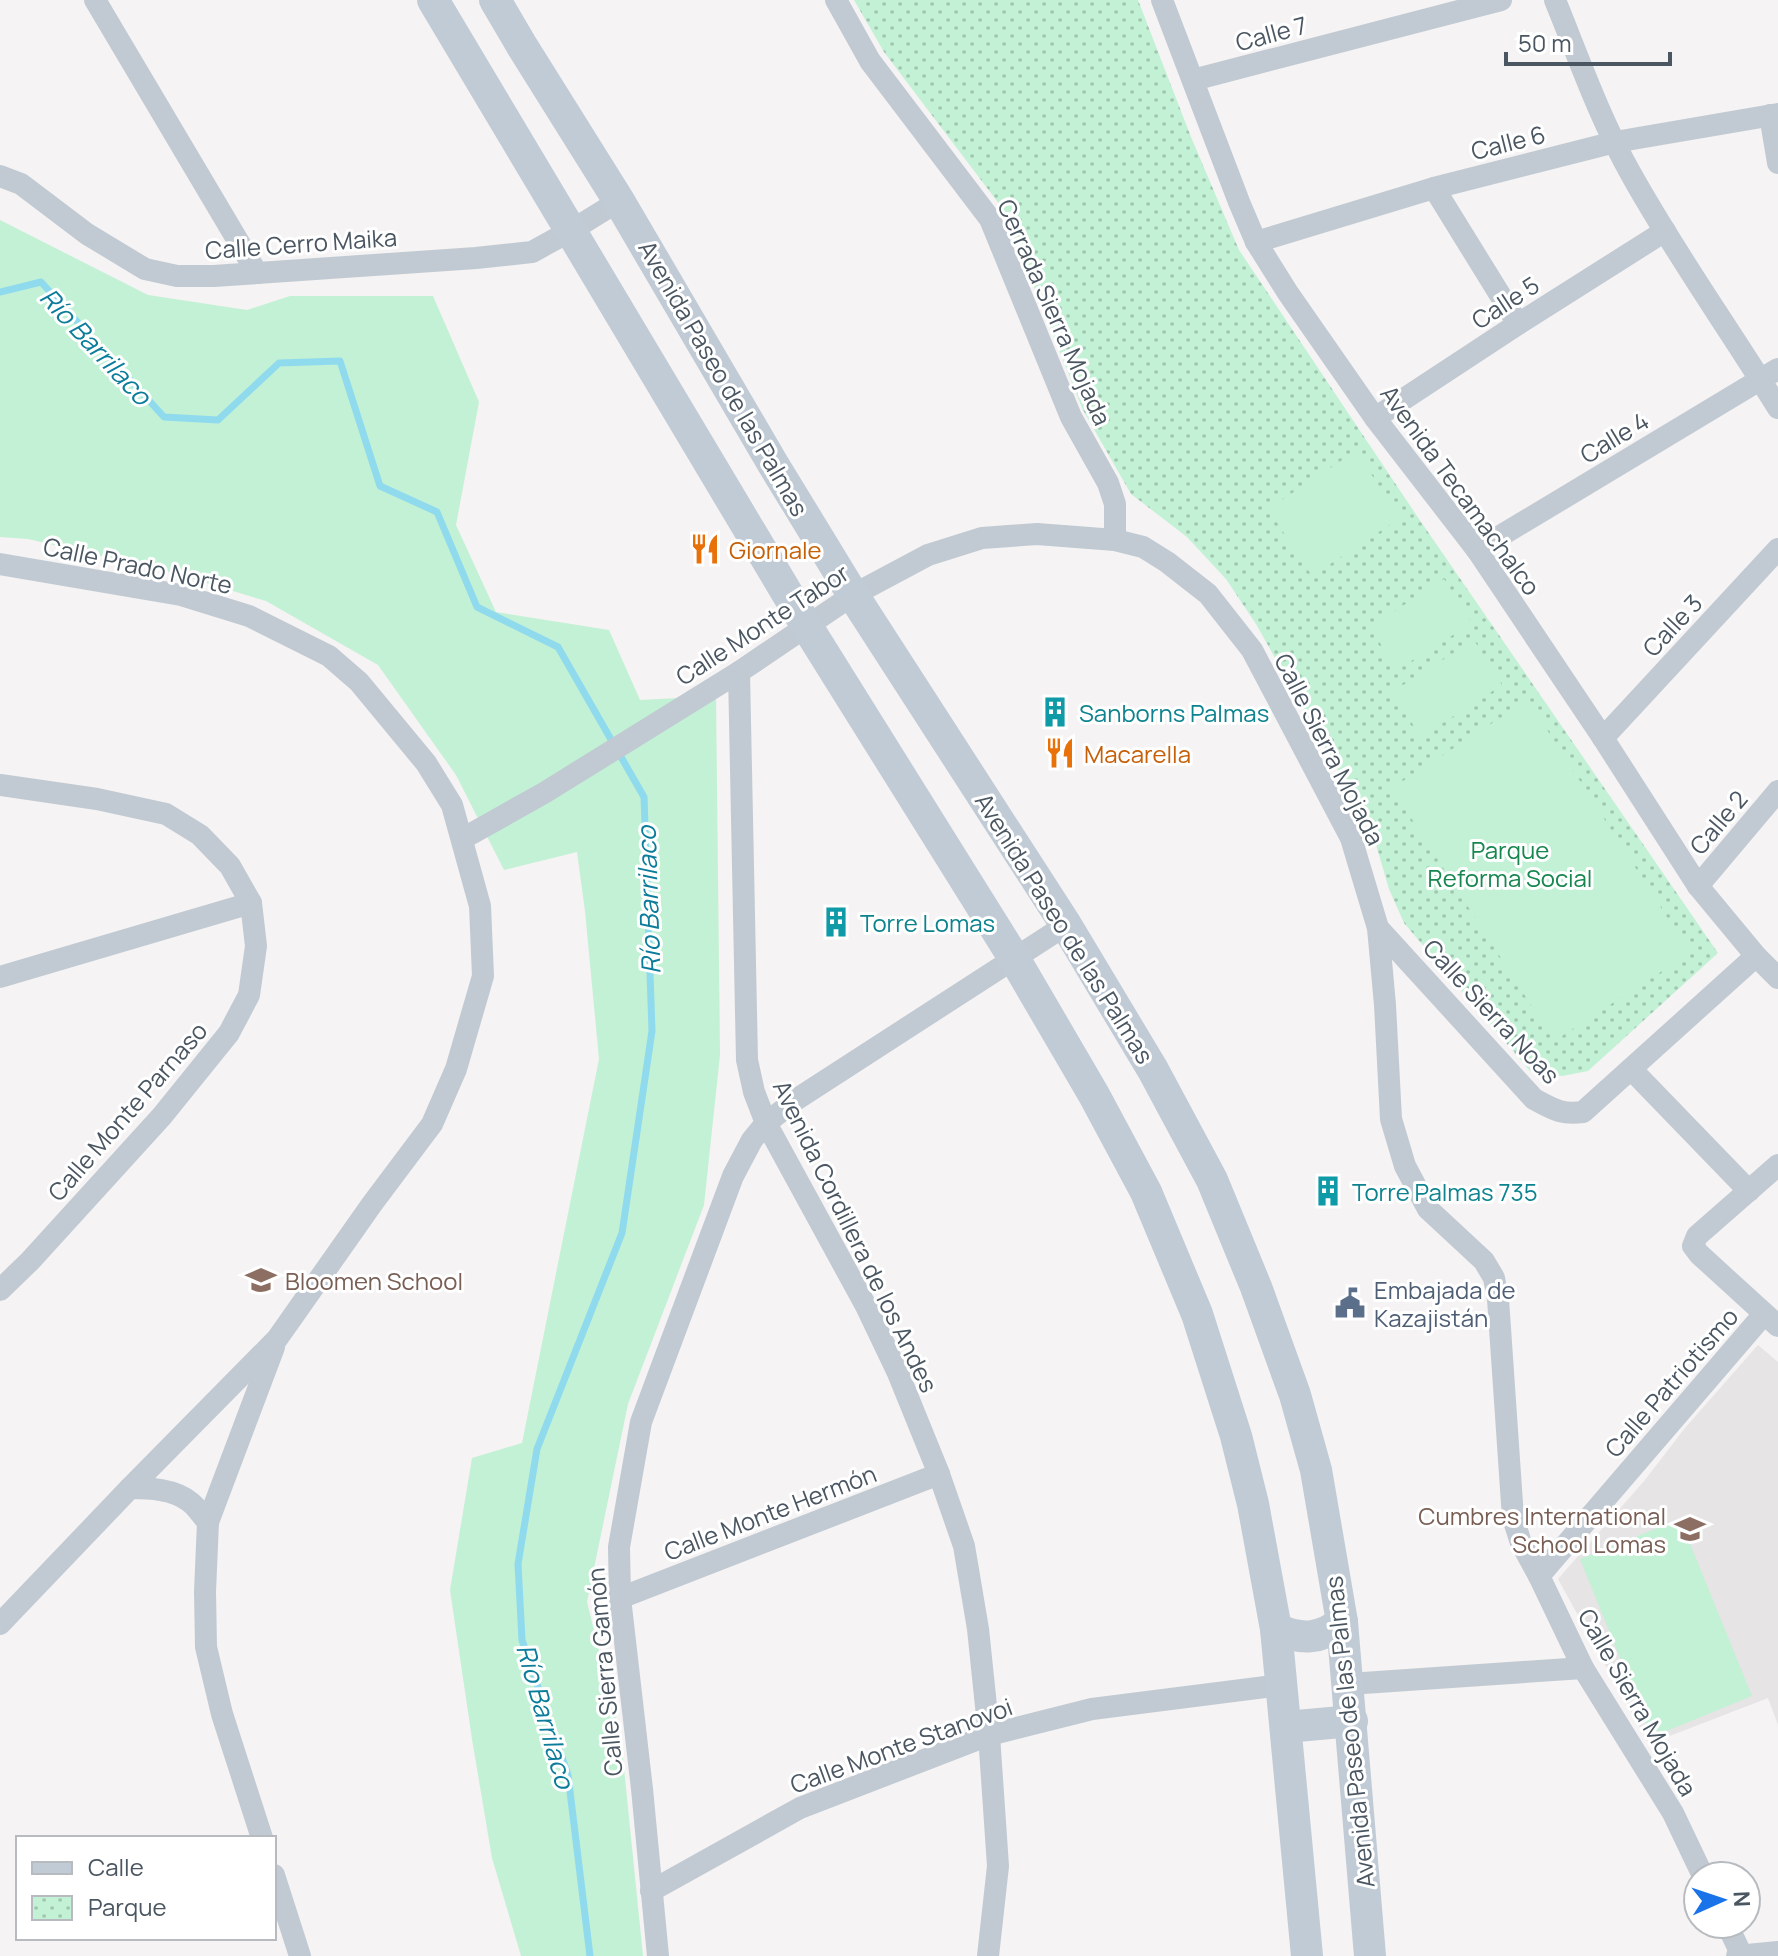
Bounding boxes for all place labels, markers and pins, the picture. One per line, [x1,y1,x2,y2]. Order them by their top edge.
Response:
restaurant icon: Giornale [688,532,722,566]
place label: Giornale [729,533,822,566]
building icon: Sanborns Palmas [1038,695,1072,729]
place label: Sanborns Palmas [1079,696,1269,729]
restaurant icon: Macarella [1043,736,1077,770]
place label: Macarella [1084,737,1191,770]
building icon: Torre Lomas [819,905,853,939]
place label: Torre Lomas [860,906,995,939]
building icon: Torre Palmas 735 [1311,1174,1345,1208]
place label: Torre Palmas 735 [1352,1175,1538,1208]
school or university icon: Bloomen School [244,1263,278,1297]
place label: Bloomen School [285,1264,463,1297]
place label: Embajada de Kazajistán [1374,1273,1516,1334]
public building icon: Embajada de Kazajistán [1333,1286,1367,1320]
place label: Cumbres International School Lomas [1418,1499,1666,1560]
school or university icon: Cumbres International School Lomas [1673,1512,1707,1546]

